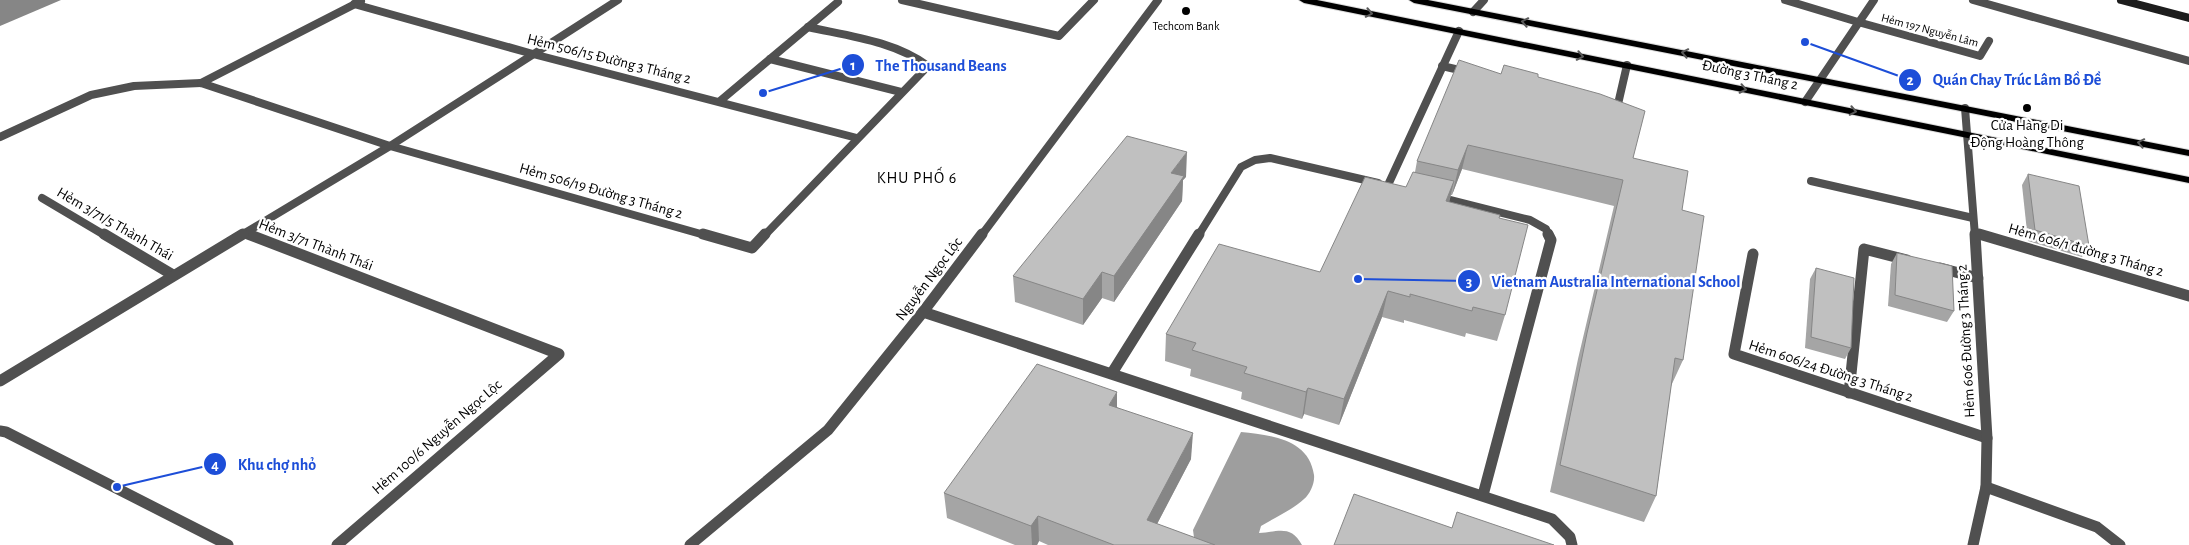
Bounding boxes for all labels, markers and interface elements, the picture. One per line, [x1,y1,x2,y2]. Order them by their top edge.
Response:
marker: Techcom Bank [1180,5,1192,17]
one-way arrow [1364,7,1373,18]
street label: Hẻm 197 Nguyễn Lâm [1880,10,1980,50]
one-way arrow [1521,17,1530,28]
place label: Techcom Bank [1153,20,1220,32]
street label: Hẻm 506/15 Đường 3 Tháng 2 [525,31,693,87]
one-way arrow [1680,49,1689,59]
callout: The Thousand Beans [841,50,1017,81]
one-way arrow [1575,50,1584,61]
text: 1 [850,58,856,73]
text: The Thousand Beans [875,58,1007,74]
street label: Đường 3 Tháng 2 [1701,58,1800,93]
callout: Quán Chay Trúc Lâm Bồ Đề [1897,64,2111,95]
text: Quán Chay Trúc Lâm Bồ Đề [1933,71,2102,89]
text: 2 [1906,73,1914,88]
one-way arrow [1739,83,1747,94]
marker: Cửa Hàng Di Động Hoàng Thông [2021,102,2033,114]
one-way arrow [1848,106,1857,116]
place label: Cửa Hàng Di Động Hoàng Thông [1970,118,2085,150]
one-way arrow [2137,138,2146,149]
street label: Hẻm 506/19 Đường 3 Tháng 2 [518,160,685,222]
district label: KHU PHỐ 6 [877,166,957,186]
street label: Hẻm 3/71/5 Thành Thái [54,185,176,263]
street label: Hẻm 3/71 Thành Thái [257,216,375,274]
street label: Hẻm 606/1 đường 3 Tháng 2 [2007,221,2166,279]
street label: Nguyễn Ngọc Lộc [892,234,965,323]
street label: Hẻm 606 Đường 3 Tháng 2 [1954,264,1978,418]
callout: Vietnam Australia International School [1457,266,1751,297]
text: Vietnam Australia International School [1492,274,1740,290]
text: 3 [1466,275,1472,290]
street label: Hẻm 606/24 Đường 3 Tháng 2 [1747,337,1915,405]
street label: Hẻm 100/6 Nguyễn Ngọc Lộc [369,376,505,497]
callout: Khu chợ nhỏ [203,449,326,480]
text: Khu chợ nhỏ [238,457,316,473]
text: 4 [211,458,219,473]

